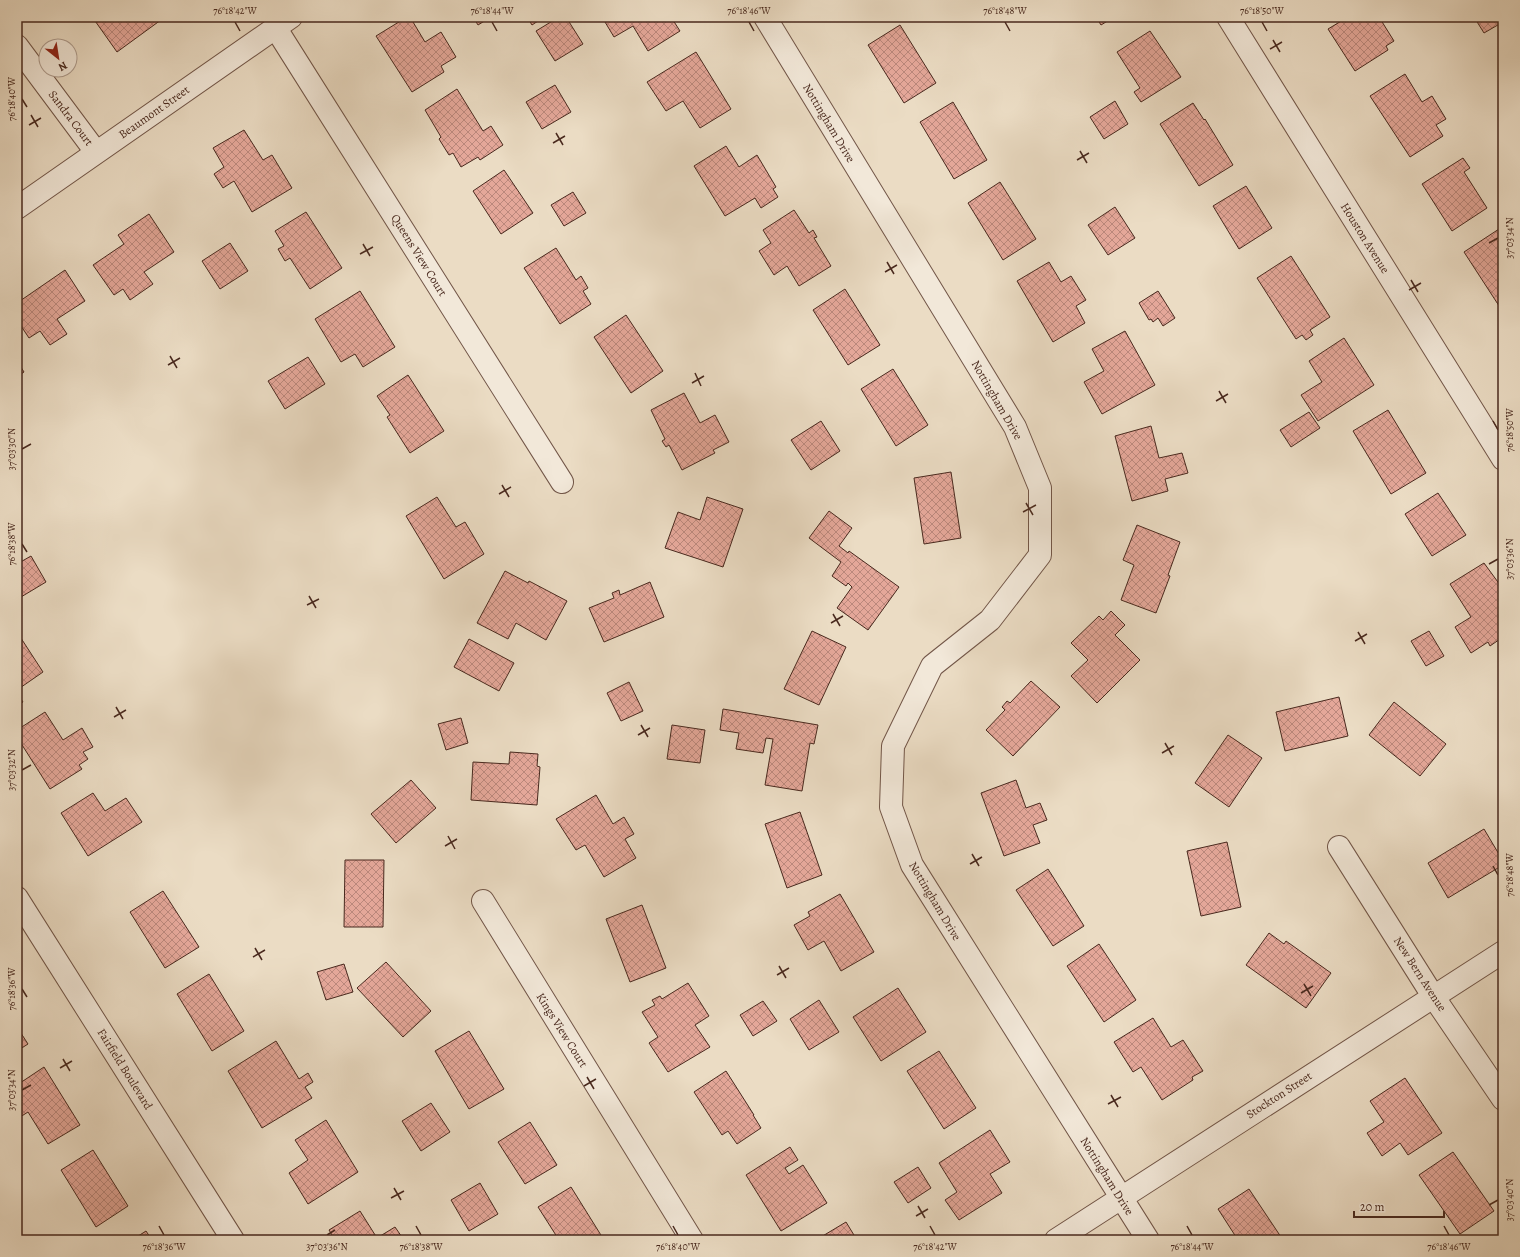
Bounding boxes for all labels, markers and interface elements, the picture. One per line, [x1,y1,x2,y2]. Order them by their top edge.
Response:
text: 76°18'42"W [213,4,257,17]
text: 76°18'44"W [470,4,514,17]
text: 76°18'46"W [727,4,771,17]
text: 76°18'48"W [983,4,1027,17]
text: 76°18'50"W [1240,4,1285,17]
north arrow [38,38,78,78]
text: N [56,58,70,75]
text: 76°18'40"W [5,76,18,121]
street label: Nottingham Drive [799,80,859,166]
street label: Beaumont Street [115,82,193,142]
street label: Sandra Court [45,87,97,149]
street label: Houston Avenue [1337,200,1393,276]
street label: Queens View Court [387,211,451,299]
text: 37°03'34"N [1503,217,1516,259]
street label: Nottingham Drive [968,357,1026,443]
text: 76°18'50"W [1503,407,1516,452]
text: 37°03'30"N [5,428,18,470]
text: 76°18'38"W [5,522,18,566]
text: 37°03'36"N [1503,538,1516,580]
text: 37°03'32"N [5,749,18,791]
text: 76°18'48"W [1503,853,1516,897]
street label: Nottingham Drive [905,858,965,944]
street label: New Bern Avenue [1390,933,1450,1015]
text: 76°18'36"W [5,967,18,1010]
street label: Kings View Court [533,990,591,1070]
street label: Fairfield Boulevard [94,1025,157,1113]
street label: Stockton Street [1243,1068,1315,1122]
text: 37°03'34"N [5,1069,18,1111]
street label: Nottingham Drive [1076,1134,1138,1218]
text: 37°03'40"N [1503,1179,1516,1221]
scale bar [1354,1193,1444,1219]
text: 20 m [1360,1199,1384,1215]
text: 76°18'36"W [143,1240,186,1253]
text: 37°03'36"N [306,1240,348,1253]
text: 76°18'38"W [399,1240,443,1253]
text: 76°18'40"W [656,1240,701,1253]
text: 76°18'42"W [913,1240,957,1253]
text: 76°18'44"W [1170,1240,1214,1253]
text: 76°18'46"W [1427,1240,1471,1253]

